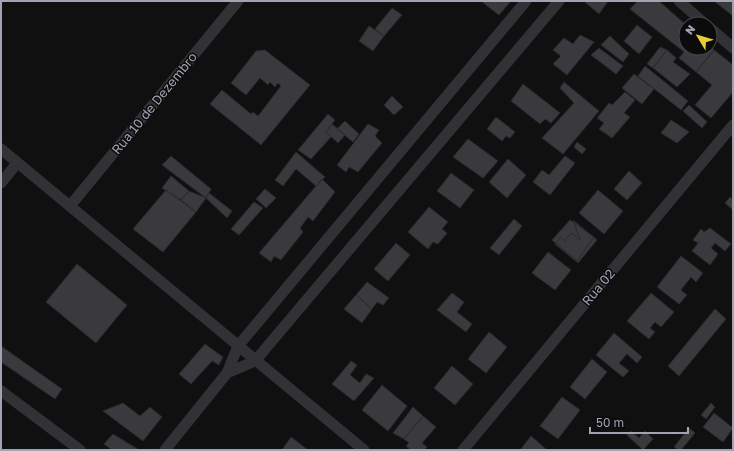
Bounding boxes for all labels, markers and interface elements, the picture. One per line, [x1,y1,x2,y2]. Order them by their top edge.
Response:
north arrow [678,16,718,56]
text: N [682,22,697,37]
street label: Rua 10 de Dezembro [108,49,200,157]
street label: Rua 02 [578,266,618,308]
scale bar [590,409,688,435]
text: 50 m [596,415,624,430]

